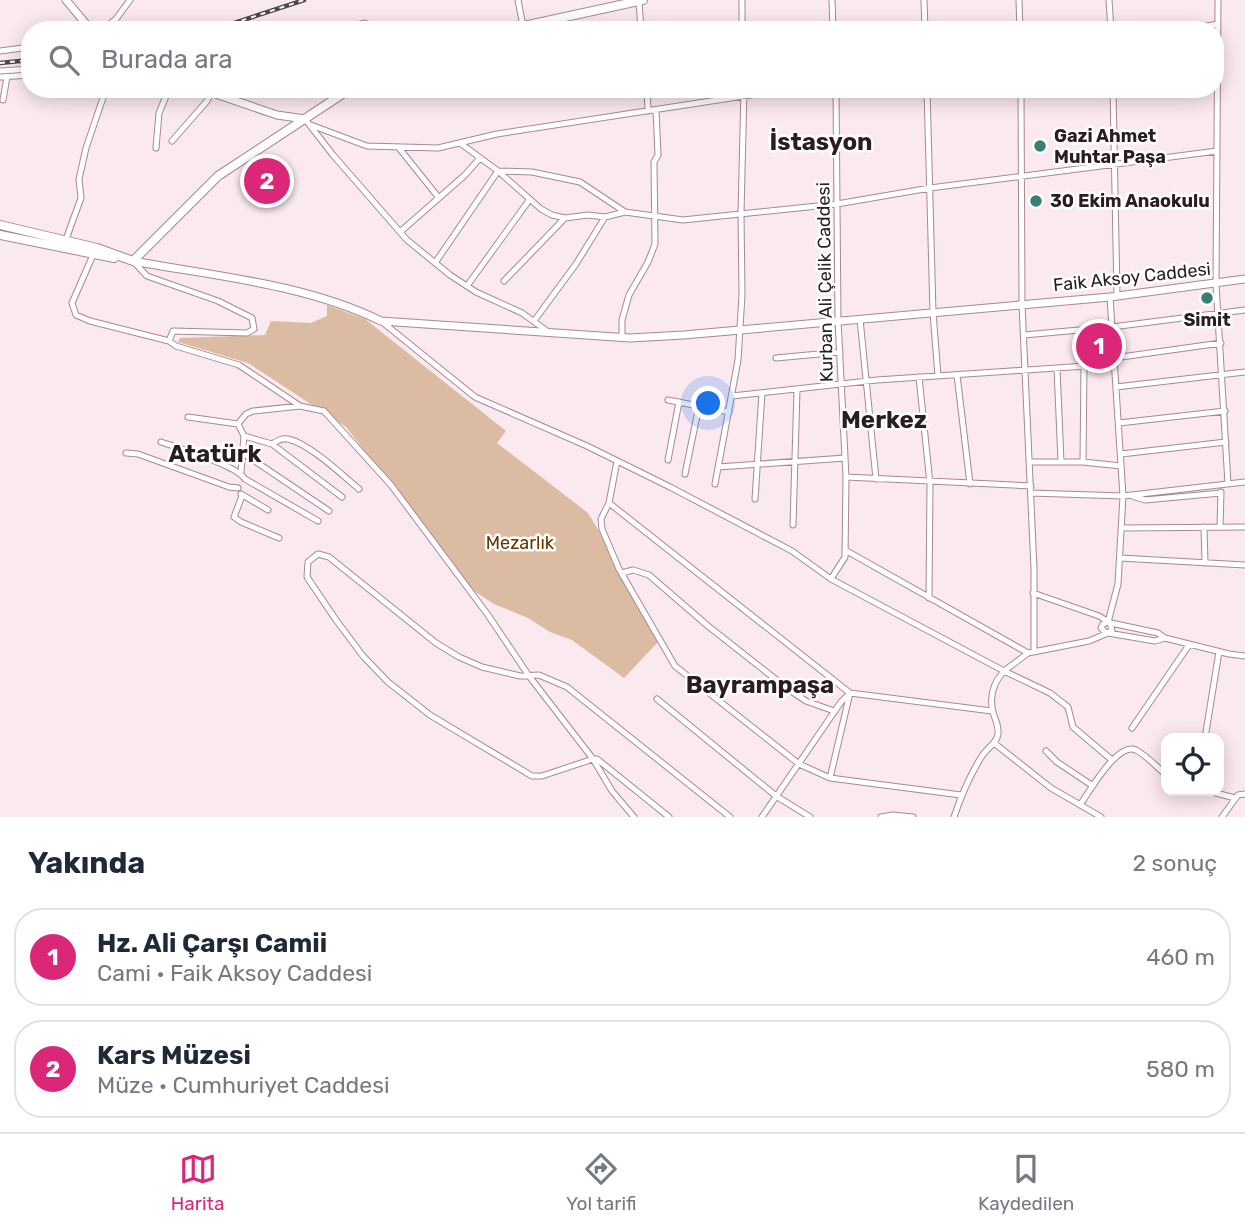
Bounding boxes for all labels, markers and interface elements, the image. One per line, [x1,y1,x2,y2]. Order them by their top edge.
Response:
search box [21,21,1224,98]
icon: search [45,41,83,79]
text: Burada ara [101,44,233,75]
place label: Gazi Ahmet Muhtar Paşa [1054,125,1166,168]
district label: İstasyon [769,128,873,156]
marker: Gazi Ahmet Muhtar Paşa [1032,138,1048,154]
pin: 2 [244,155,290,207]
street label: Kurban Ali Çelik Caddesi [812,182,838,382]
place label: 30 Ekim Anaokulu [1050,190,1210,212]
marker: 30 Ekim Anaokulu [1028,193,1044,209]
street label: Faik Aksoy Caddesi [1052,258,1212,296]
marker: Simit [1199,290,1215,306]
place label: Simit [1183,309,1231,331]
pin: 1 [1076,320,1122,372]
your location [691,386,725,420]
district label: Merkez [841,406,927,434]
district label: Atatürk [168,440,262,468]
park label: Mezarlık [486,532,555,554]
district label: Bayrampaşa [686,671,834,699]
map controls [1161,733,1224,796]
button: locate [1161,733,1224,796]
text: Yakında [28,845,145,881]
text: 2 sonuç [1132,849,1217,877]
text: Hz. Ali Çarşı Camii [97,928,327,959]
text: 1 [47,943,59,971]
text: 460 m [1146,943,1215,971]
text: Cami · Faik Aksoy Caddesi [97,959,372,987]
text: Kars Müzesi̇ [97,1040,251,1071]
text: 2 [46,1055,60,1083]
text: 580 m [1146,1055,1215,1083]
text: Müze · Cumhuriyet Caddesi [97,1071,389,1099]
tab: Harita [171,1150,225,1215]
tab: Yol tarifi [566,1150,637,1215]
tab: Kaydedilen [978,1150,1074,1215]

